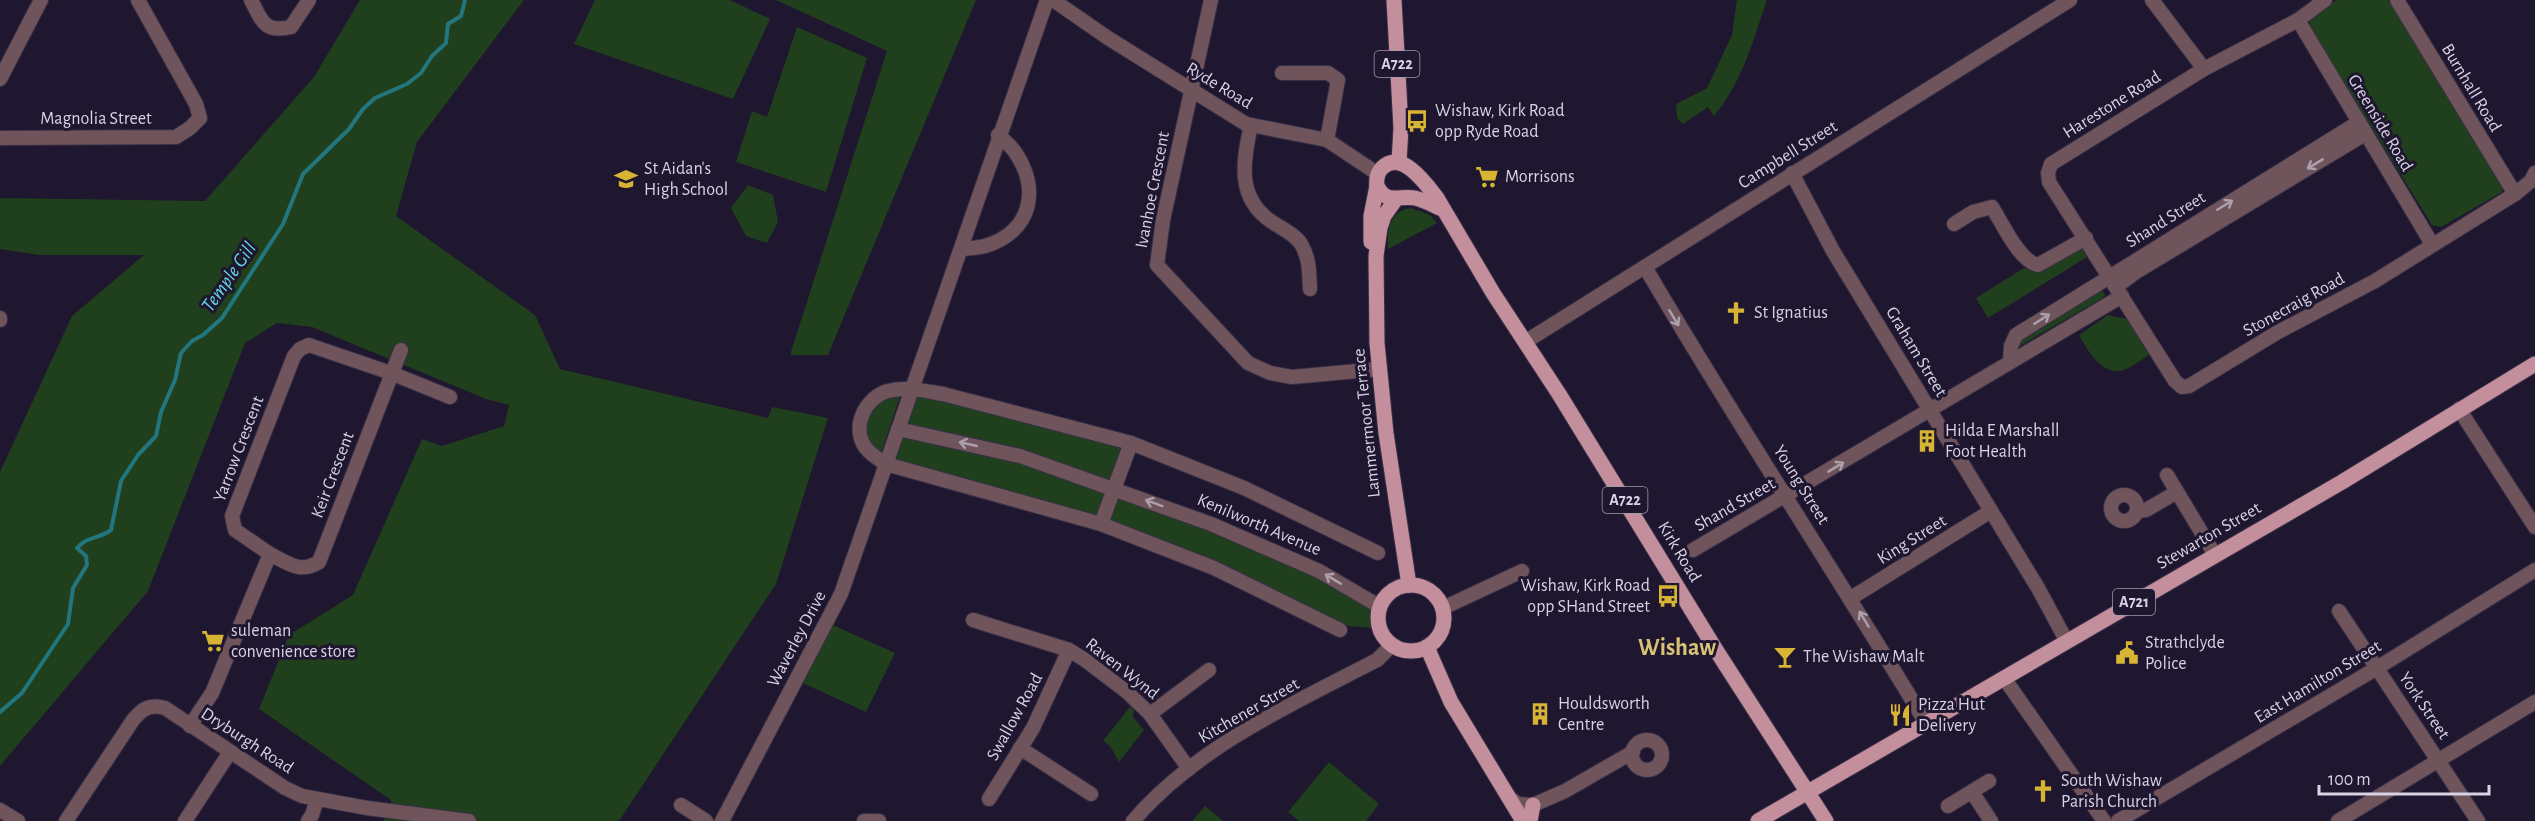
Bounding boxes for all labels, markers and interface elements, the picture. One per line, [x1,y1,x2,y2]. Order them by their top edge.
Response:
street label: Burnhall Road [2438,41,2504,135]
road number: A722 [1374,51,1420,77]
street label: Ryde Road [1183,59,1255,113]
street label: Harestone Road [2060,68,2164,142]
street label: Greenside Road [2344,71,2416,175]
place label: Wishaw, Kirk Road opp Ryde Road [1435,102,1565,141]
bus stop icon: Wishaw, Kirk Road opp Ryde Road [1404,108,1430,134]
street label: Magnolia Street [40,110,152,128]
street label: Campbell Street [1735,117,1841,193]
street label: Ivanhoe Crescent [1133,130,1173,250]
one-way arrow [2307,158,2324,170]
place label: St Aidan's High School [644,160,728,199]
supermarket icon: Morrisons [1474,164,1500,190]
school or university icon: St Aidan's High School [613,166,639,192]
place label: Morrisons [1505,168,1575,186]
street label: Shand Street [2123,188,2209,251]
one-way arrow [2216,198,2233,210]
water label: Temple Gill [198,239,260,315]
street label: Stonecraig Road [2240,270,2348,340]
church icon: St Ignatius [1723,300,1749,326]
place label: St Ignatius [1754,304,1828,322]
street label: Graham Street [1882,304,1950,400]
one-way arrow [1669,309,1681,326]
one-way arrow [2033,312,2050,324]
street label: Lammermoor Terrace [1350,347,1384,499]
street label: Yarrow Crescent [211,393,268,504]
place label: Hilda E Marshall Foot Health [1945,422,2060,461]
building icon: Hilda E Marshall Foot Health [1914,428,1940,454]
street label: Keir Crescent [308,429,358,521]
one-way arrow [959,438,978,449]
street label: Young Street [1770,442,1833,528]
one-way arrow [1827,461,1844,473]
street label: Shand Street [1692,475,1779,535]
road number: A722 [1602,487,1648,513]
street label: Kenilworth Avenue [1194,491,1324,559]
one-way arrow [1145,497,1164,508]
street label: Stewarton Street [2154,499,2264,573]
street label: King Street [1874,512,1950,568]
street label: Kirk Road [1654,519,1704,585]
one-way arrow [1325,573,1342,585]
place label: Wishaw, Kirk Road opp SHand Street [1520,577,1650,616]
bus stop icon: Wishaw, Kirk Road opp SHand Street [1655,583,1681,609]
street label: Waverley Drive [764,588,830,690]
road number: A721 [2113,589,2155,615]
one-way arrow [1857,611,1869,628]
place label: suleman convenience store [231,622,356,661]
supermarket icon: suleman convenience store [200,628,226,654]
place label: Strathclyde Police [2145,634,2225,673]
street label: Raven Wynd [1082,635,1162,703]
district label: Wishaw [1638,636,1716,660]
street label: East Hamilton Street [2252,637,2385,727]
public building icon: Strathclyde Police [2114,640,2140,666]
bar icon: The Wishaw Malt [1772,644,1798,670]
place label: The Wishaw Malt [1803,648,1925,666]
street label: York Street [2395,669,2453,743]
street label: Swallow Road [984,670,1046,764]
street label: Kitchener Street [1196,675,1303,747]
place label: Houldsworth Centre [1558,695,1650,734]
place label: Pizza Hut Delivery [1918,696,1985,735]
building icon: Houldsworth Centre [1527,701,1553,727]
restaurant icon: Pizza Hut Delivery [1887,702,1913,728]
street label: Dryburgh Road [198,705,296,777]
scale bar [2319,758,2488,796]
text: 100 m [2328,771,2371,789]
place label: South Wishaw Parish Church [2061,772,2162,811]
church icon: South Wishaw Parish Church [2030,778,2056,804]

